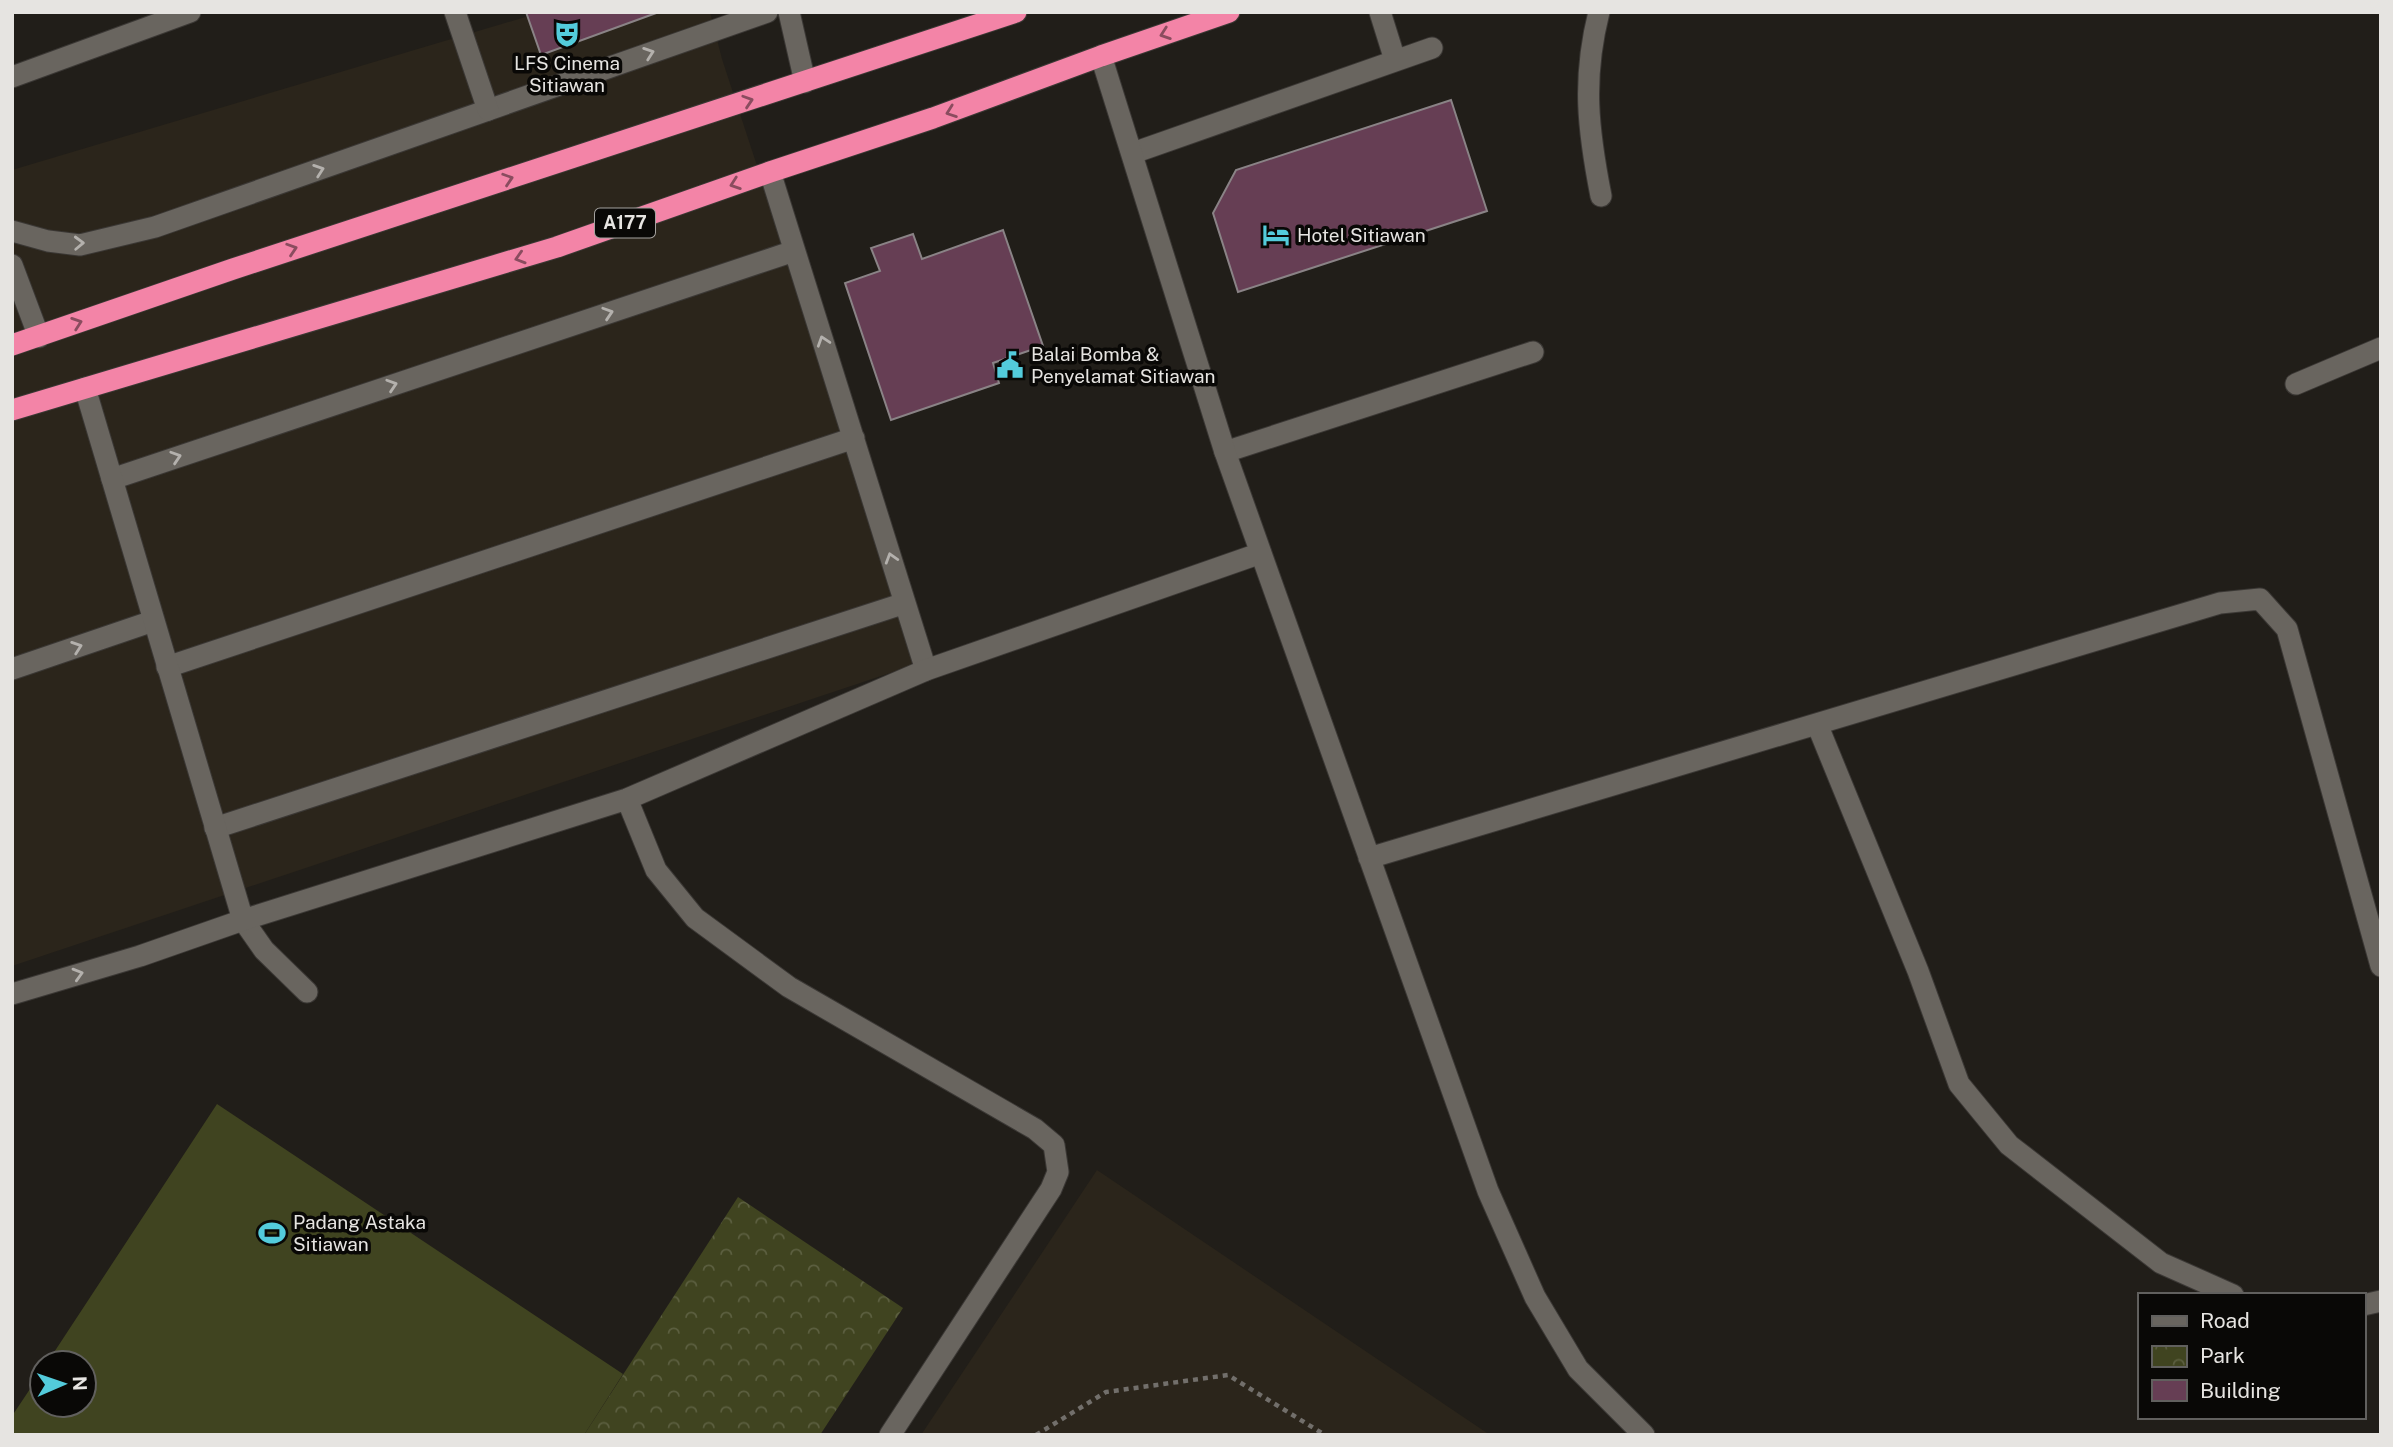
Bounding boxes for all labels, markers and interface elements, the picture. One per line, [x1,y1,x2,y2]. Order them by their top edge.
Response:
theatre icon: LFS Cinema Sitiawan [552,19,582,49]
one-way arrow [1159,26,1171,40]
one-way arrow [643,48,655,62]
place label: LFS Cinema Sitiawan [514,52,620,96]
one-way arrow [741,95,754,109]
one-way arrow [945,103,957,117]
one-way arrow [313,164,325,178]
one-way arrow [502,173,514,187]
one-way arrow [730,176,742,190]
road number: A177 [595,208,655,238]
hotel icon: Hotel Sitiawan [1261,220,1291,250]
place label: Hotel Sitiawan [1297,224,1426,246]
one-way arrow [74,235,85,250]
one-way arrow [286,243,298,258]
one-way arrow [514,249,526,264]
one-way arrow [601,307,614,321]
one-way arrow [70,317,83,331]
one-way arrow [816,335,831,347]
place label: Balai Bomba & Penyelamat Sitiawan [1031,343,1216,387]
public building icon: Balai Bomba & Penyelamat Sitiawan [995,350,1025,380]
one-way arrow [386,379,398,393]
one-way arrow [170,451,182,465]
one-way arrow [885,552,899,565]
one-way arrow [70,641,83,655]
one-way arrow [71,968,83,982]
place label: Padang Astaka Sitiawan [293,1211,426,1255]
sports icon: Padang Astaka Sitiawan [257,1218,287,1248]
legend [2138,1293,2365,1419]
text: Road [2200,1308,2250,1333]
text: Park [2200,1343,2245,1368]
north arrow [28,1349,98,1419]
text: N [69,1376,91,1391]
text: Building [2200,1378,2281,1403]

